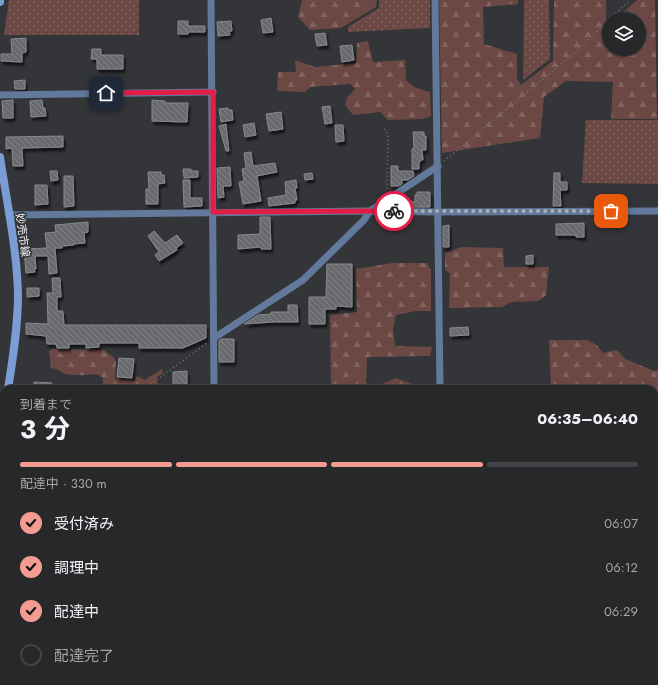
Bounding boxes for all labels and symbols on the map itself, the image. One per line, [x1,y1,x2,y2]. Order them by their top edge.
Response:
pin [89,76,123,110]
courier [374,191,414,231]
pin [594,194,628,228]
street label: 妙売市線 [12,212,34,258]

